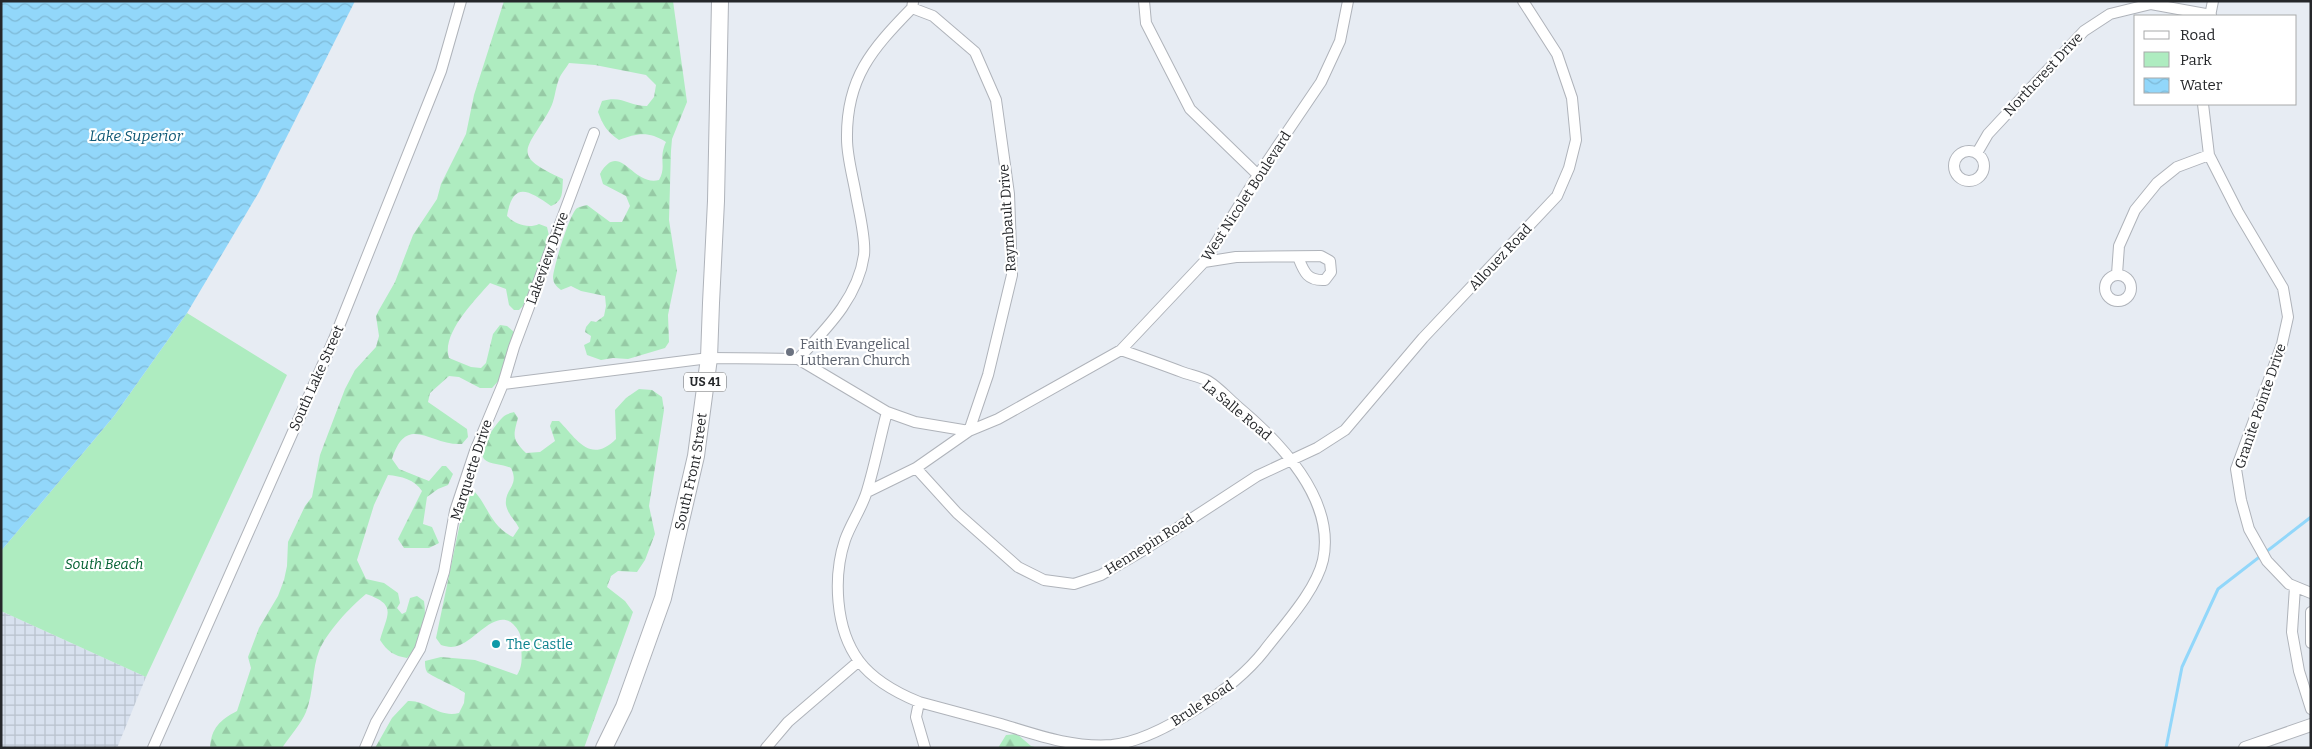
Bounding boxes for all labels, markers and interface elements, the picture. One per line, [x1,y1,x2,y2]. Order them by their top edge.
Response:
legend [2134,15,2297,105]
text: Road [2180,26,2215,44]
street label: Northcrest Drive [2000,29,2087,120]
text: Park [2180,51,2212,69]
text: Water [2180,76,2223,94]
water label: Lake Superior [89,127,184,145]
street label: West Nicolet Boulevard [1198,128,1295,264]
street label: Raymbault Drive [995,164,1020,272]
street label: Lakeview Drive [523,209,572,307]
street label: Allouez Road [1465,221,1535,294]
street label: South Lake Street [286,323,347,434]
place label: Faith Evangelical Lutheran Church [800,336,910,369]
street label: Granite Pointe Drive [2231,341,2290,471]
marker: Faith Evangelical Lutheran Church [784,346,796,358]
road number: US 41 [684,372,726,392]
street label: La Salle Road [1199,376,1275,444]
street label: South Front Street [671,412,711,532]
street label: Marquette Drive [447,418,496,523]
street label: Hennepin Road [1102,510,1197,578]
park label: South Beach [65,556,143,573]
place label: The Castle [506,636,573,653]
marker: The Castle [490,638,502,650]
street label: Brule Road [1168,677,1237,730]

